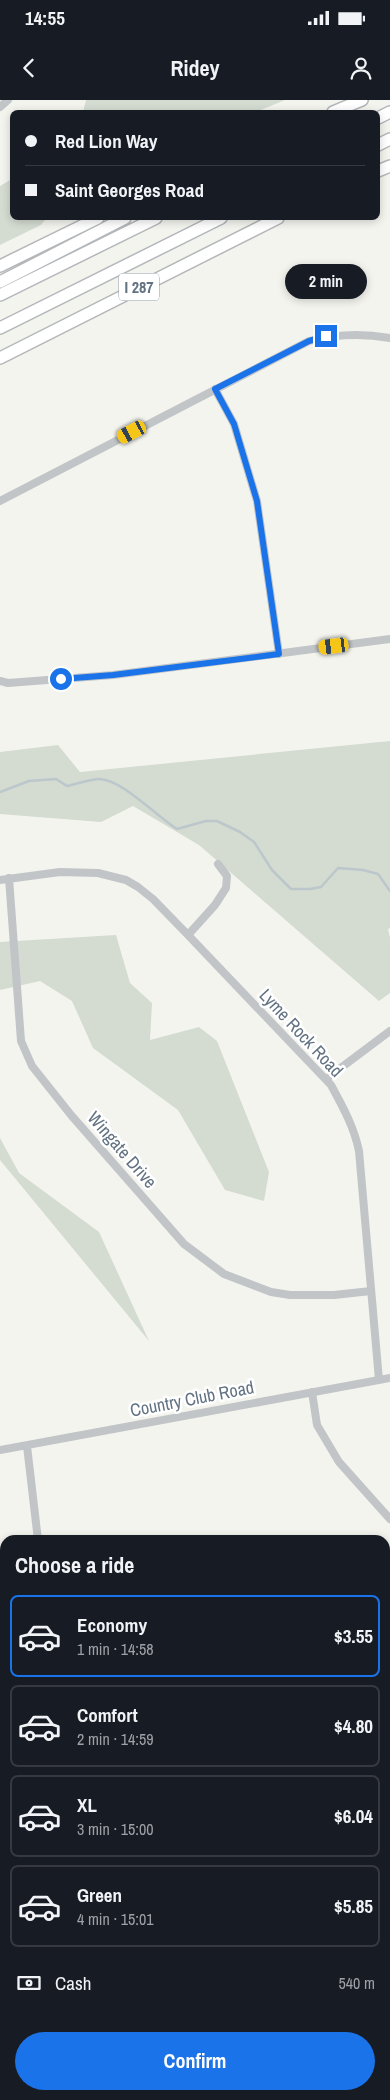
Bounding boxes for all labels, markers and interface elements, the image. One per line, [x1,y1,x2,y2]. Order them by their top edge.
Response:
text: 14:55 [25,5,65,31]
text: Ridey [170,53,220,83]
icon: back [15,54,43,82]
icon: person [347,54,375,82]
text: Red Lion Way [55,128,157,154]
text: Saint Georges Road [55,177,204,203]
callout: 2 min [285,264,367,298]
text: 2 min [309,270,343,292]
road number: I 287 [119,273,159,300]
route end [315,325,337,347]
car [115,418,148,446]
car [318,637,349,655]
route start [50,668,72,690]
street label: Lyme Rock Road [254,983,349,1082]
street label: Wingate Drive [82,1106,163,1193]
street label: Country Club Road [128,1374,256,1423]
text: Choose a ride [15,1550,134,1580]
text: Economy [77,1612,147,1638]
icon: car [17,1614,62,1659]
text: $3.55 [334,1623,373,1649]
text: 1 min · 14:58 [77,1638,154,1660]
text: Comfort [77,1702,138,1728]
icon: car [17,1704,62,1749]
text: $4.80 [334,1713,373,1739]
text: 2 min · 14:59 [77,1728,154,1750]
text: XL [77,1792,97,1818]
icon: car [17,1794,62,1839]
text: $6.04 [334,1803,373,1829]
text: 3 min · 15:00 [77,1818,154,1840]
text: Green [77,1882,122,1908]
icon: car [17,1884,62,1929]
text: $5.85 [334,1893,373,1919]
text: 4 min · 15:01 [77,1908,154,1930]
icon: cash [15,1969,43,1997]
text: Cash [55,1970,91,1996]
text: 540 m [339,1972,375,1994]
button: Confirm [15,2032,375,2090]

